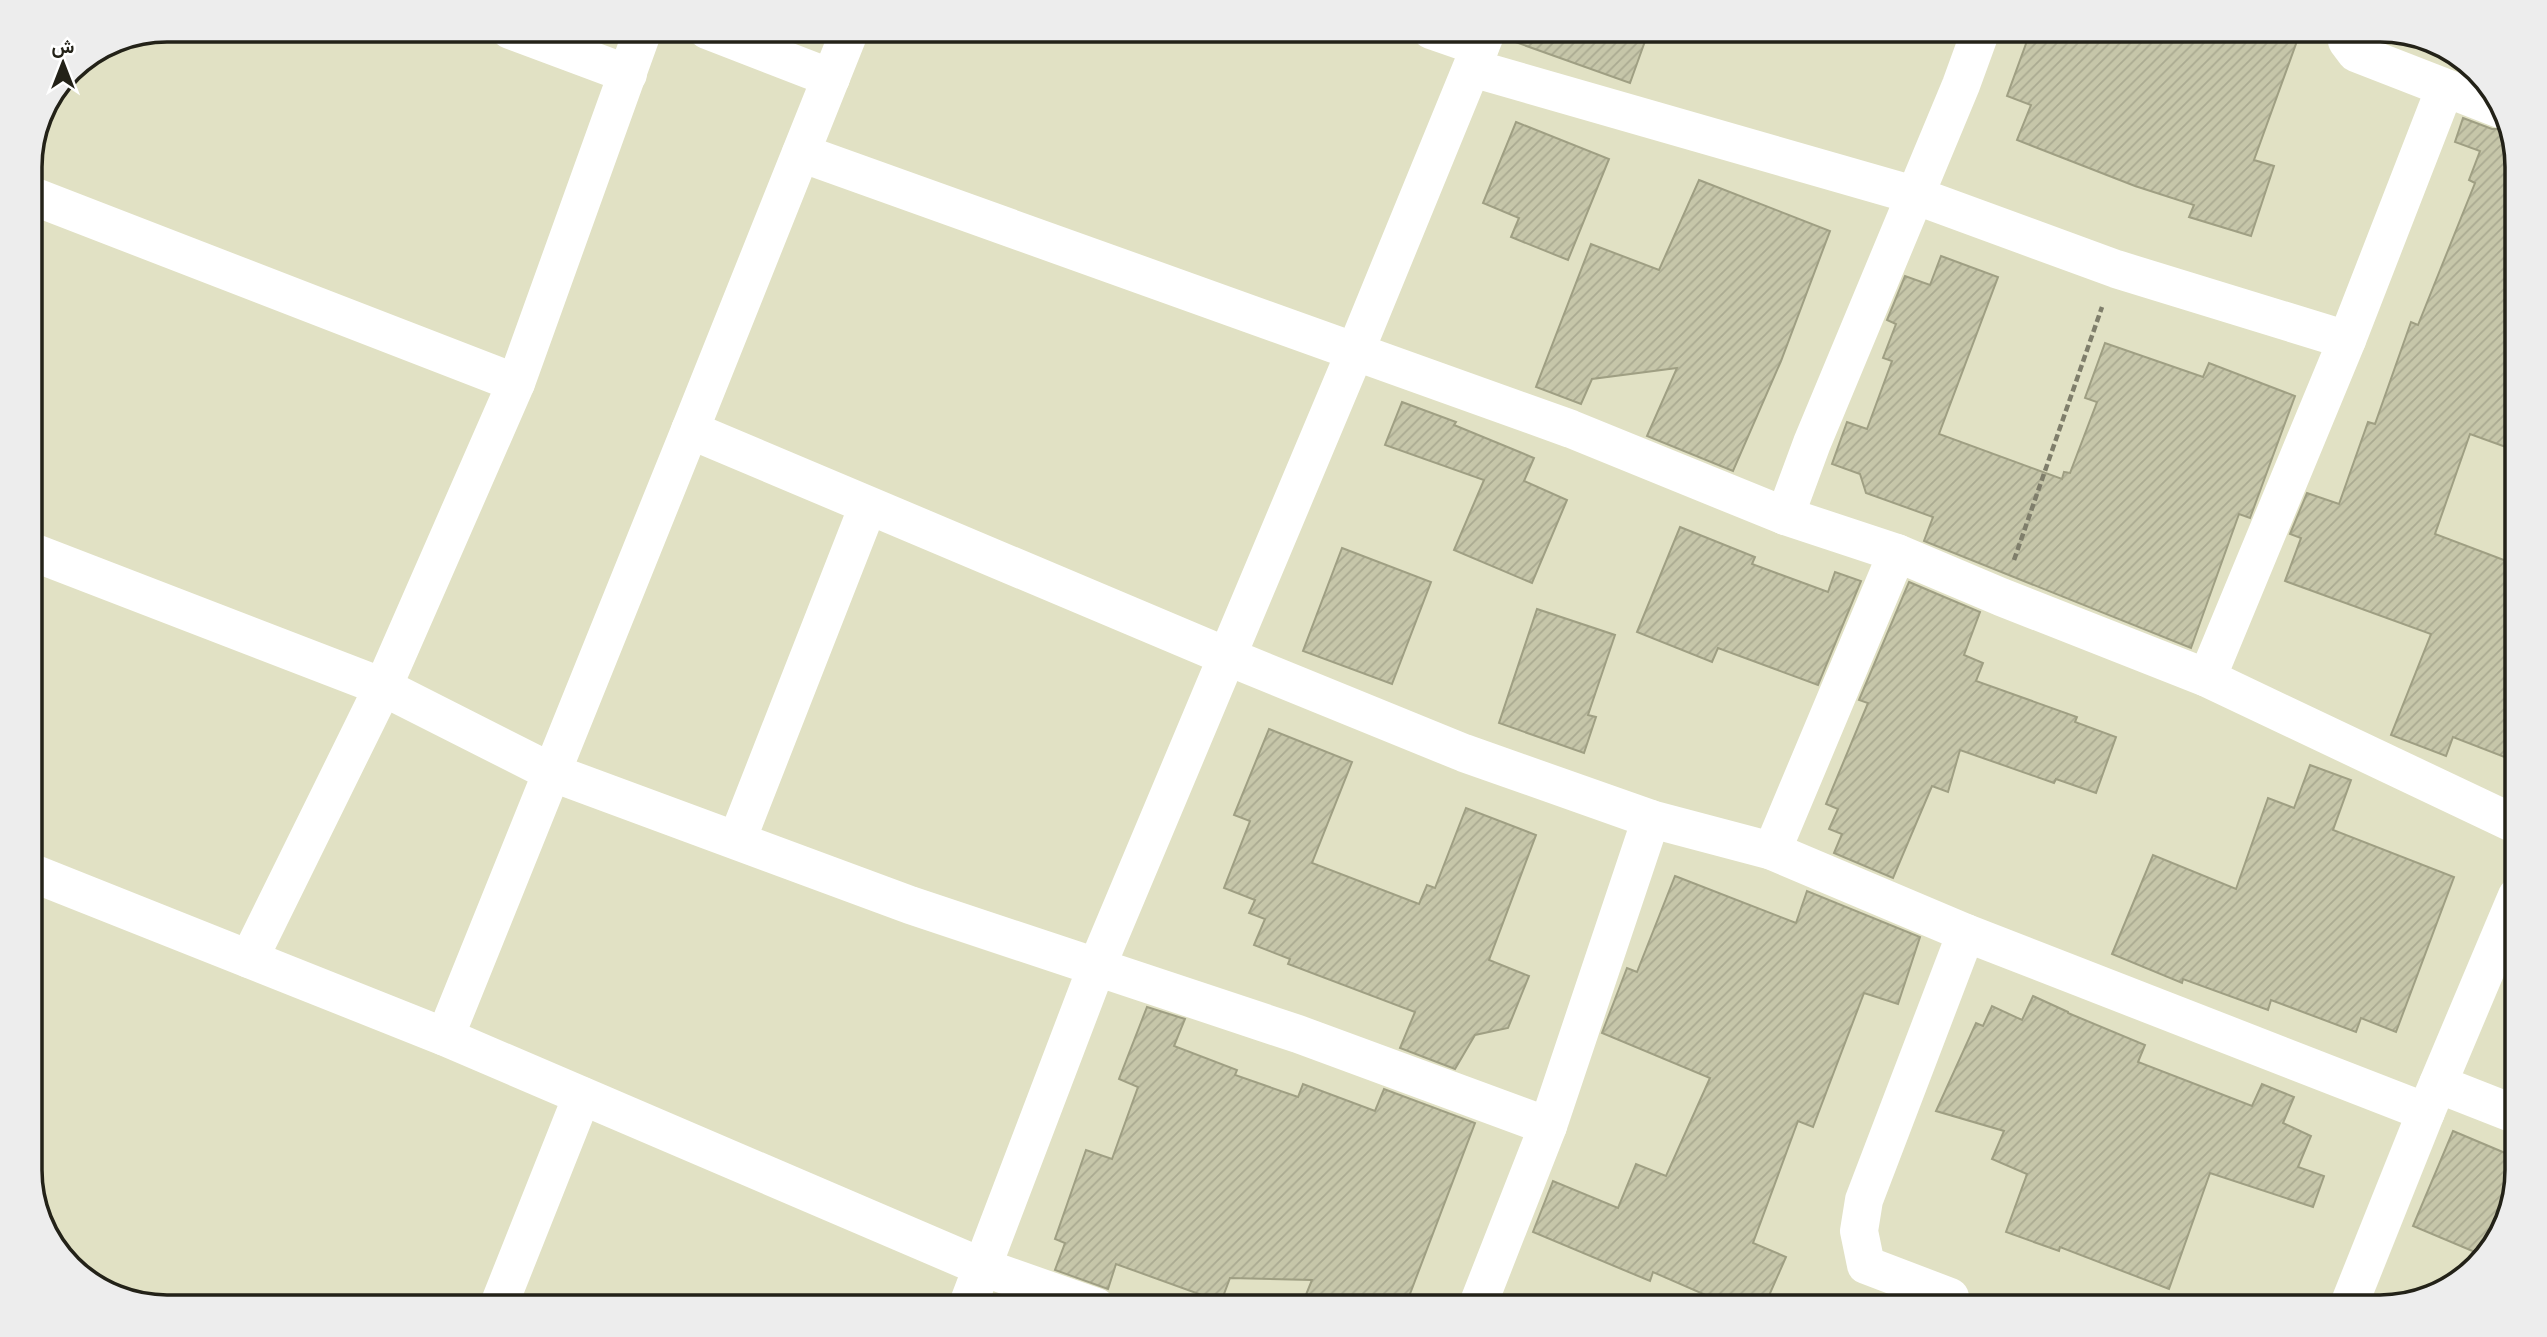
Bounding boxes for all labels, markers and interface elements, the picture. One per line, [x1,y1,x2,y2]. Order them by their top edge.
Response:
north arrow [28,28,98,98]
text: ش [52,36,75,58]

